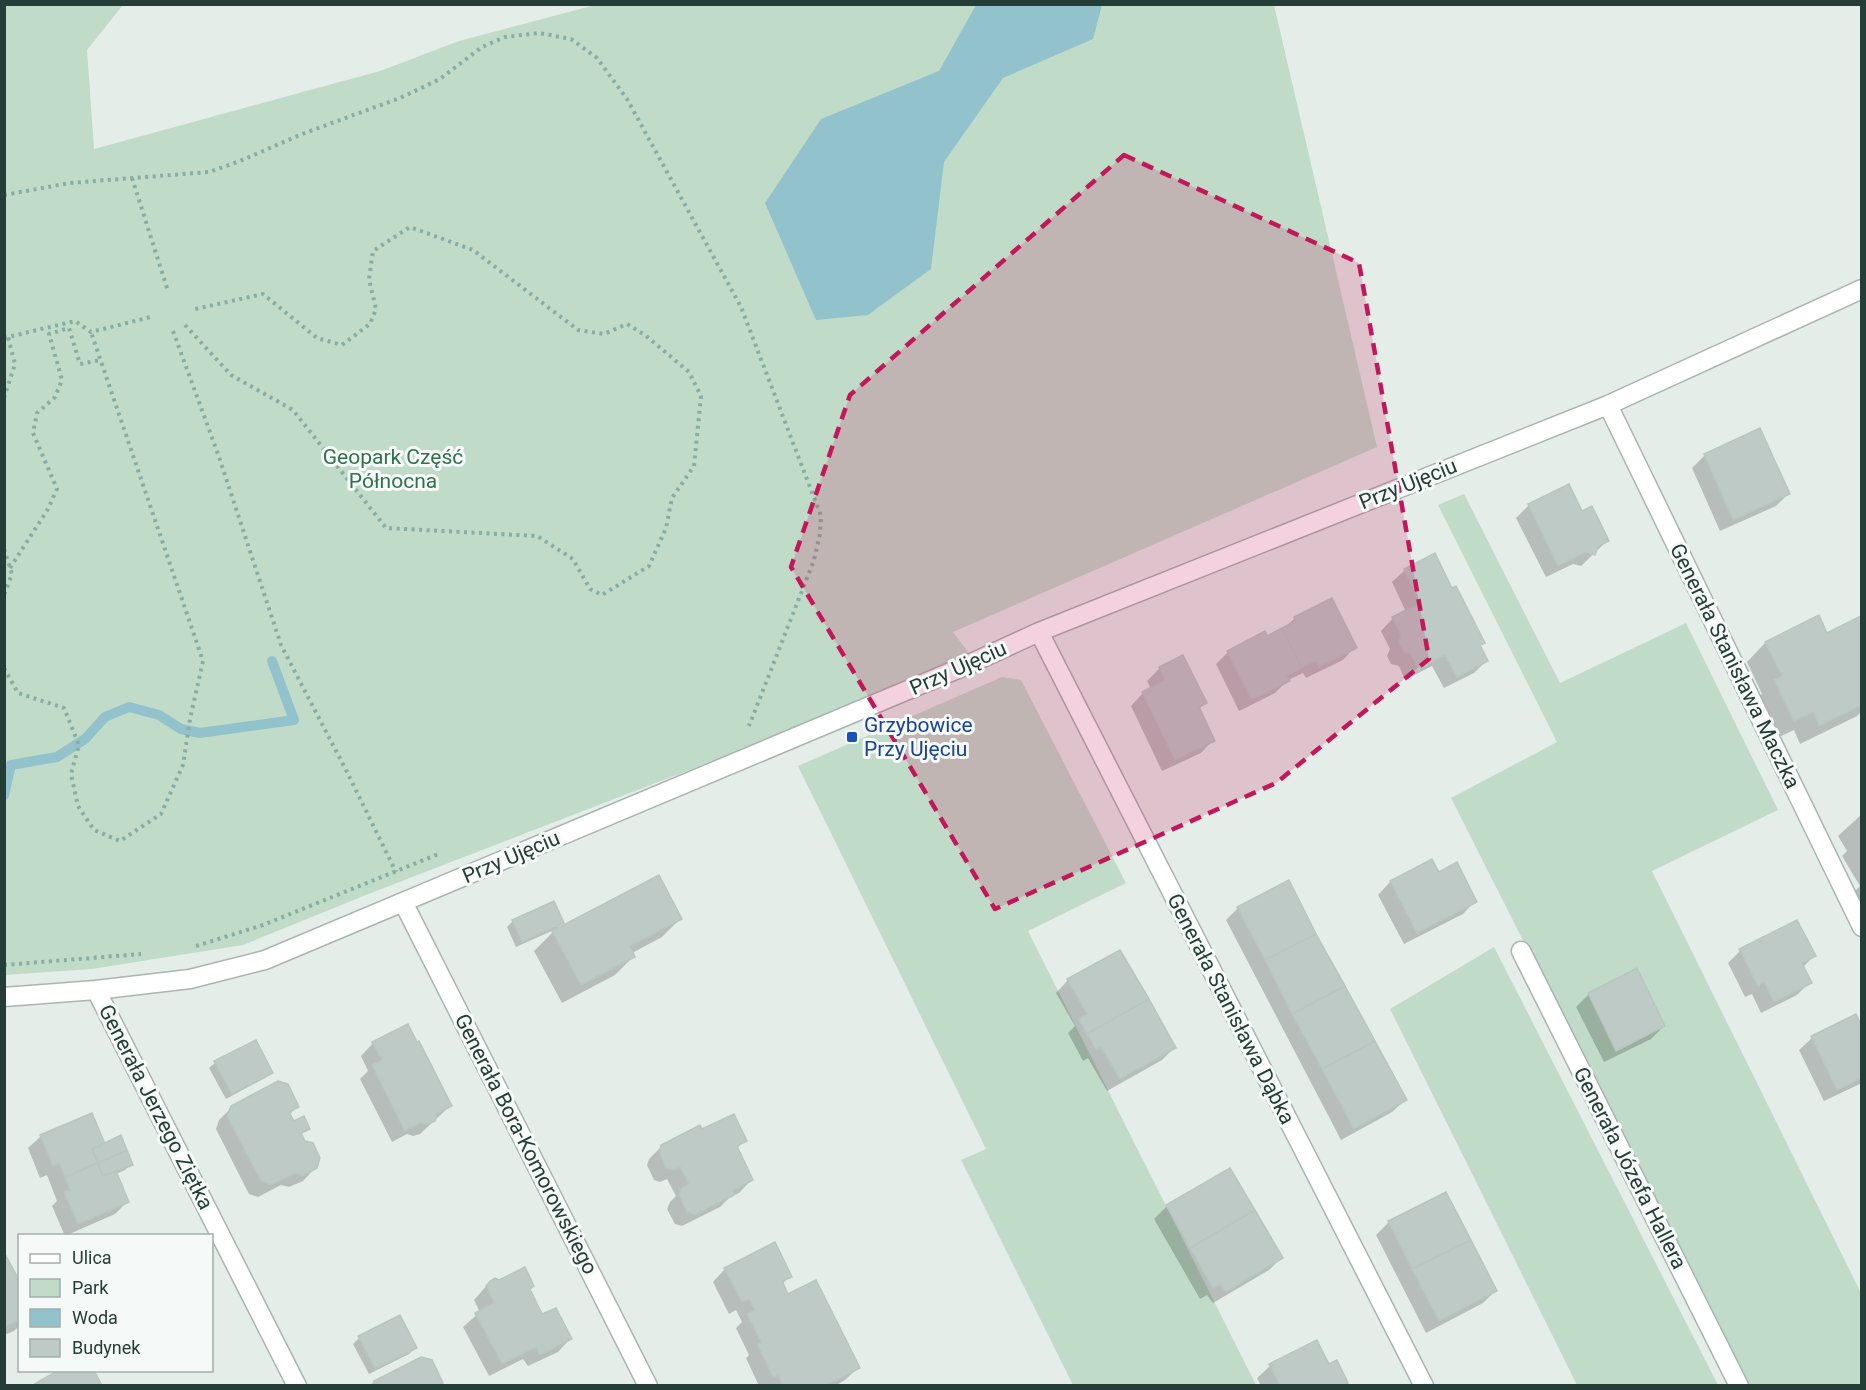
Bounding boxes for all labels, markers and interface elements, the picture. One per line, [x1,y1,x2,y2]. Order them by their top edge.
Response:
park label: Geopark Część Północna [323,445,463,493]
street label: Przy Ujęciu [1356,454,1460,514]
street label: Generała Stanisława Maczka [1665,540,1805,792]
street label: Przy Ujęciu [906,636,1010,700]
place label: Grzybowice Przy Ujęciu [864,713,973,761]
marker: Grzybowice Przy Ujęciu [845,730,859,744]
street label: Przy Ujęciu [459,826,563,888]
street label: Generała Stanisława Dąbka [1162,890,1300,1128]
street label: Generała Jerzego Ziętka [94,1001,218,1213]
street label: Generała Bora-Komorowskiego [450,1010,602,1278]
street label: Generała Józefa Hallera [1569,1063,1691,1273]
legend [18,1234,213,1372]
text: Ulica [72,1247,112,1268]
text: Park [72,1277,109,1298]
text: Woda [72,1307,118,1328]
text: Budynek [72,1337,141,1358]

